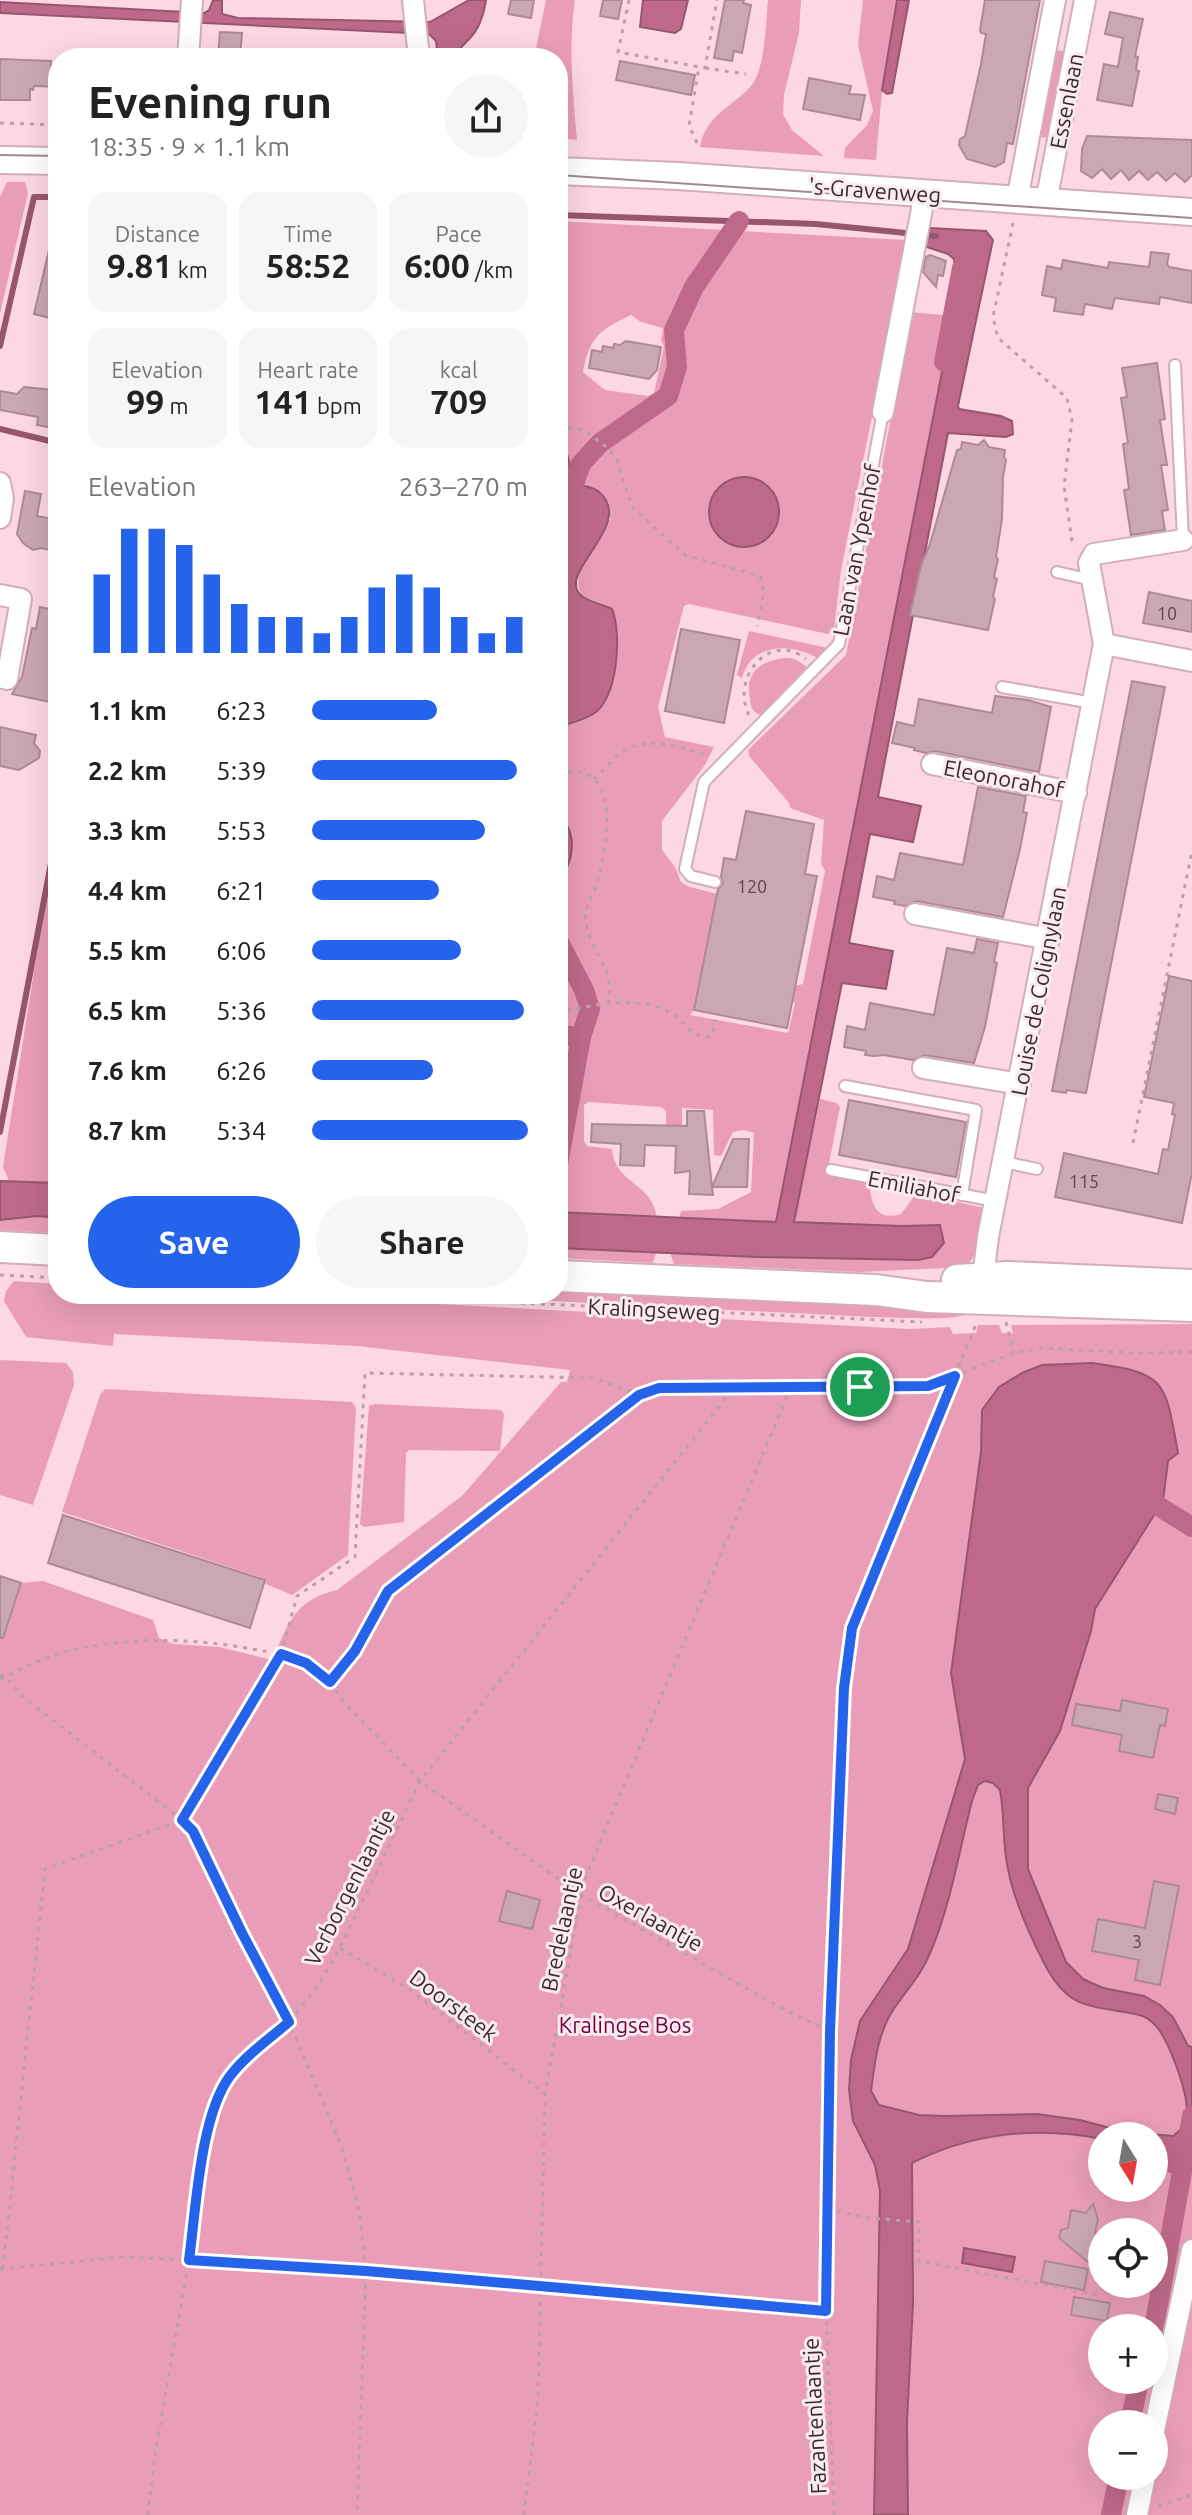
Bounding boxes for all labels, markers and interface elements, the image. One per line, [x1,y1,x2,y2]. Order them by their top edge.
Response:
street label: Essenlaan [1044,51,1088,151]
button: share [444,74,528,158]
text: Evening run [88,77,332,126]
text: 18:35 · 9 × 1.1 km [88,132,290,161]
street label: 's-Gravenweg [808,173,942,207]
text: Distance [115,221,200,246]
text: Time [283,221,333,246]
text: Pace [435,221,482,246]
text: 9.81 [107,246,173,284]
text: 58:52 [265,246,351,284]
text: 6:00 [404,246,470,284]
text: km [173,257,208,282]
text: /km [470,257,513,282]
text: Elevation [111,357,203,382]
text: Heart rate [257,357,359,382]
text: kcal [440,357,478,382]
text: 99 [126,382,164,420]
text: 141 [254,382,312,420]
text: 709 [430,382,487,420]
text: m [164,393,189,418]
text: bpm [312,393,362,418]
street label: Laan van Ypenhof [827,461,885,638]
text: Elevation [88,472,196,501]
text: 263–270 m [399,472,528,501]
house number: 10 [1157,603,1177,623]
text: 1.1 km [88,696,167,725]
text: 6:23 [216,696,266,725]
street label: Eleonorahof [942,754,1067,802]
text: 2.2 km [88,756,167,785]
text: 5:39 [216,756,266,785]
text: 3.3 km [88,816,167,845]
text: 5:53 [216,816,266,845]
text: 4.4 km [88,876,167,905]
text: 6:21 [216,876,266,905]
house number: 120 [737,876,767,896]
street label: Louise de Colignylaan [1005,884,1071,1098]
text: 5.5 km [88,936,167,965]
text: 6:06 [216,936,266,965]
text: 6.5 km [88,996,167,1025]
text: 5:36 [216,996,266,1025]
text: 7.6 km [88,1056,167,1085]
text: 6:26 [216,1056,266,1085]
text: 8.7 km [88,1116,167,1145]
text: 5:34 [216,1116,266,1145]
street label: Emiliahof [866,1165,963,1207]
house number: 115 [1069,1171,1099,1191]
button: Save [88,1196,300,1288]
button: Share [316,1196,528,1288]
street label: Kralingseweg [587,1293,721,1325]
pin [826,1353,894,1421]
icon: arrive [838,1365,882,1409]
street label: Verborgenlaantje [299,1805,399,1969]
street label: Bredelaantje [536,1864,586,1994]
street label: Oxerlaantje [594,1878,708,1956]
house number: 3 [1132,1931,1142,1951]
street label: Doorsteek [405,1964,503,2046]
park label: Kralingse Bos [559,2012,691,2037]
north arrow [1088,2122,1168,2202]
map controls [1088,2122,1168,2490]
button: locate [1088,2218,1168,2298]
button: + [1088,2314,1168,2394]
street label: Fazantenlaantje [797,2337,831,2495]
button: − [1088,2410,1168,2490]

